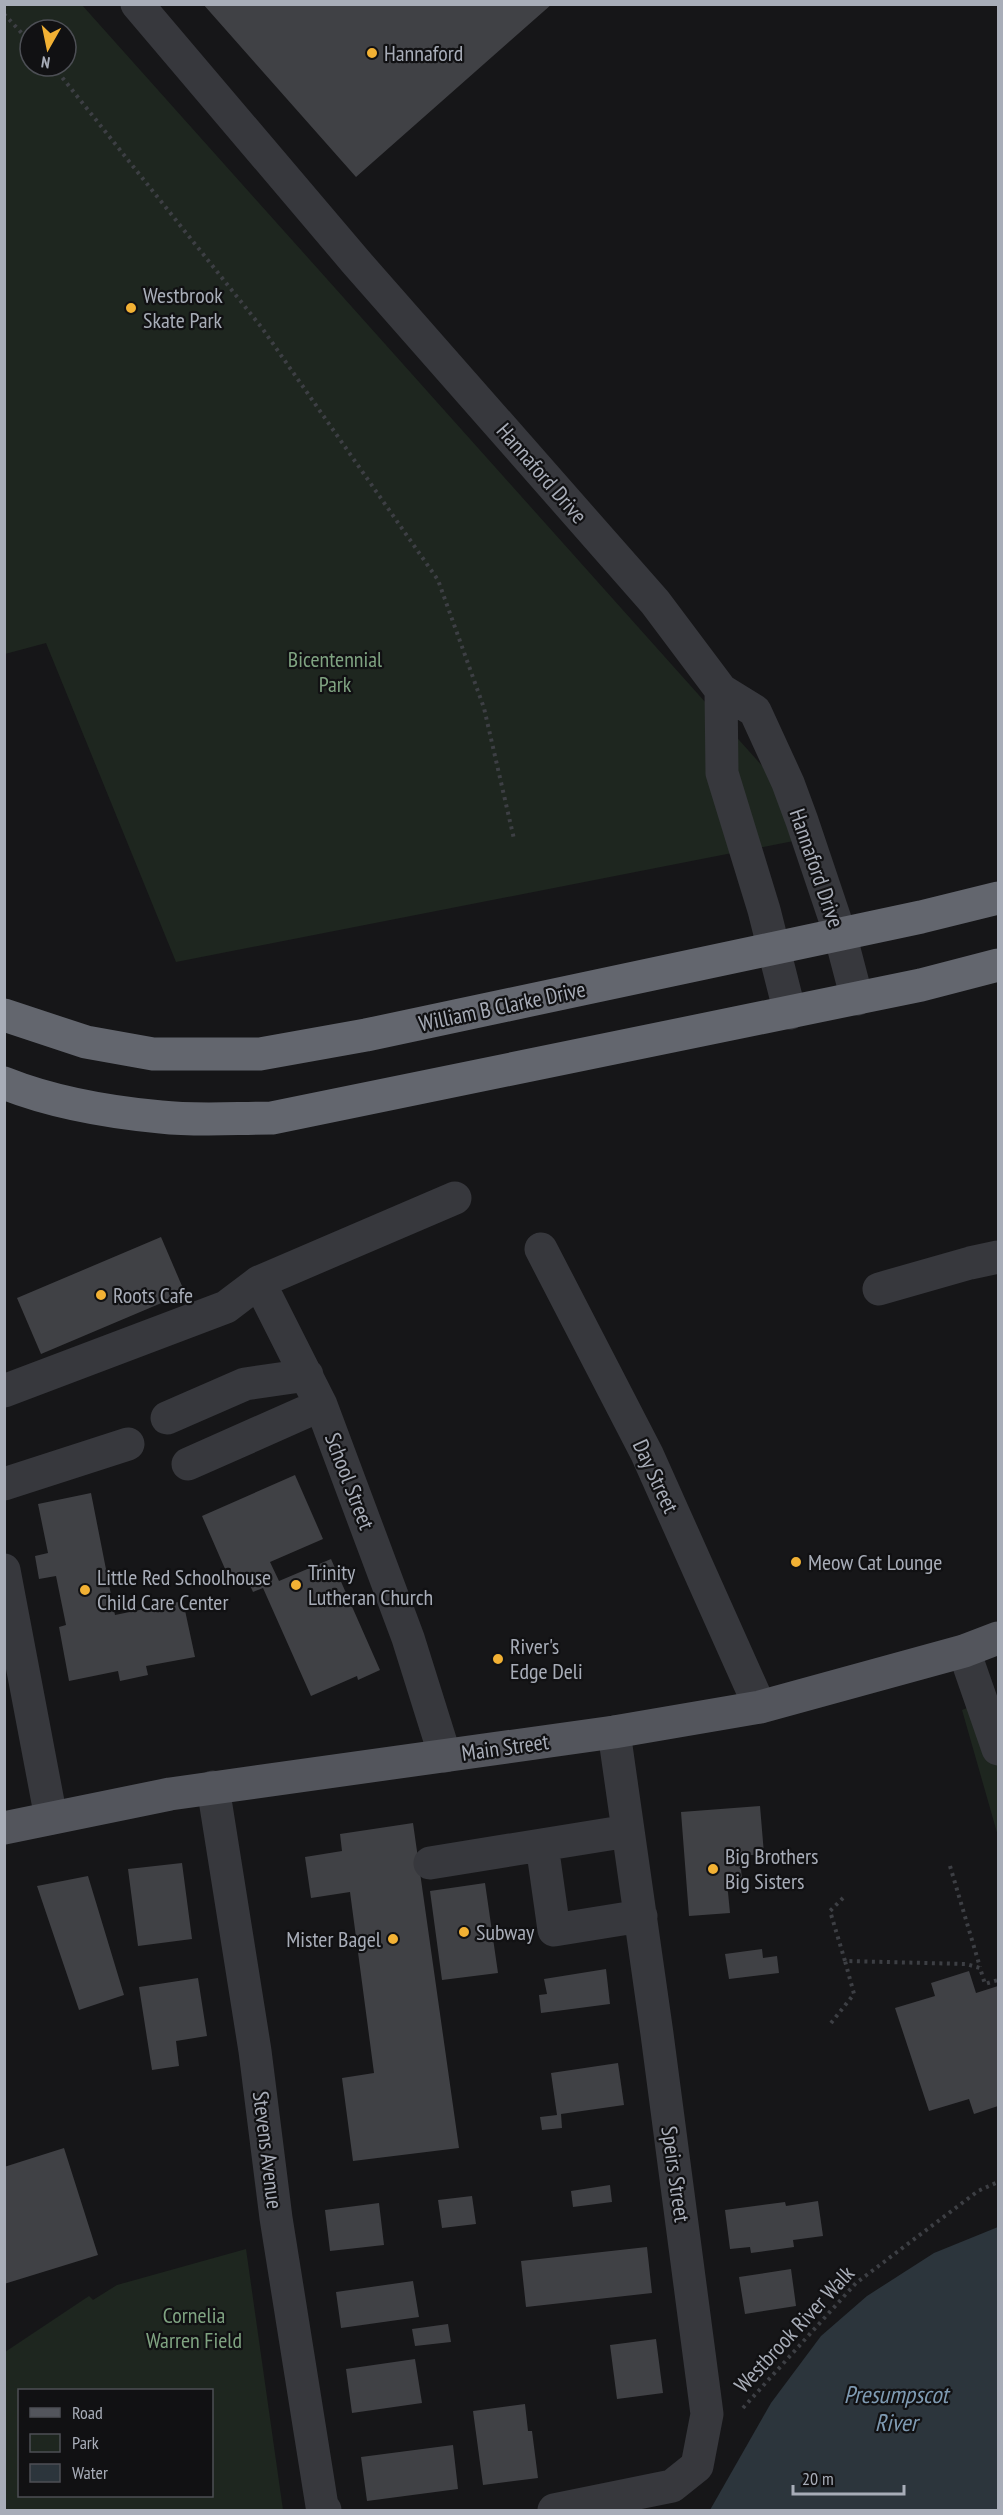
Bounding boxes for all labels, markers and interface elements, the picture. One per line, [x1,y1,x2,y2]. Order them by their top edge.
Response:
north arrow [18,18,78,78]
place label: Hannaford [384,39,463,67]
marker: Hannaford [365,46,379,60]
text: N [40,52,51,73]
place label: Westbrook Skate Park [143,281,223,334]
marker: Westbrook Skate Park [124,301,138,315]
street label: Hannaford Drive [491,417,593,529]
park label: Bicentennial Park [288,645,383,698]
street label: Hannaford Drive [784,805,850,931]
street label: William B Clarke Drive [416,975,588,1037]
place label: Roots Cafe [113,1281,193,1309]
marker: Roots Cafe [94,1288,108,1302]
street label: School Street [319,1429,381,1533]
street label: Day Street [627,1435,685,1517]
place label: Meow Cat Lounge [808,1548,942,1576]
marker: Meow Cat Lounge [789,1555,803,1569]
place label: Trinity Lutheran Church [308,1558,433,1611]
place label: Little Red Schoolhouse Child Care Center [97,1563,271,1616]
marker: Trinity Lutheran Church [289,1578,303,1592]
marker: Little Red Schoolhouse Child Care Center [78,1583,92,1597]
place label: River's Edge Deli [510,1632,583,1685]
marker: River's Edge Deli [491,1652,505,1666]
street label: Main Street [460,1727,550,1767]
place label: Big Brothers Big Sisters [725,1842,818,1895]
marker: Big Brothers Big Sisters [706,1862,720,1876]
place label: Subway [476,1918,535,1946]
place label: Mister Bagel [286,1925,382,1953]
marker: Subway [457,1925,471,1939]
marker: Mister Bagel [386,1932,400,1946]
street label: Stevens Avenue [247,2090,289,2210]
street label: Speirs Street [655,2124,697,2224]
street label: Westbrook River Walk [728,2259,860,2398]
park label: Cornelia Warren Field [146,2301,242,2354]
water label: Presumpscot River [844,2379,951,2438]
legend [18,2389,213,2497]
text: Road [72,2401,103,2424]
text: Park [72,2431,99,2454]
scale bar [793,2458,904,2496]
text: Water [72,2461,108,2484]
text: 20 m [802,2467,834,2490]

